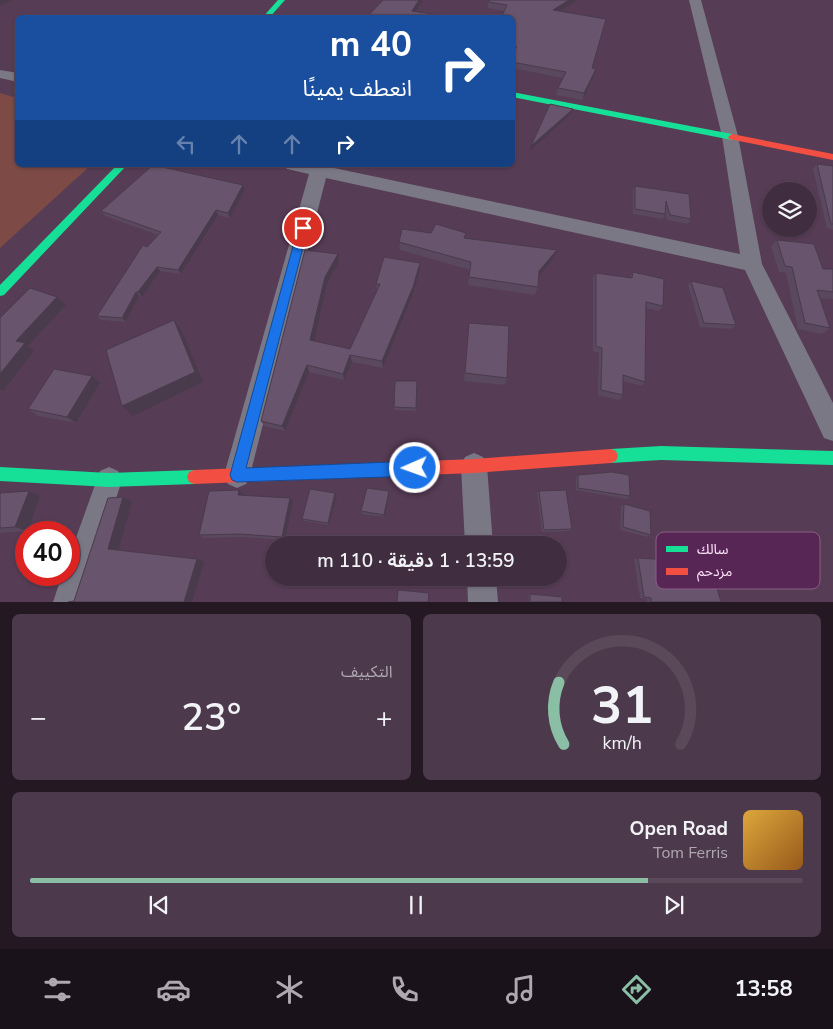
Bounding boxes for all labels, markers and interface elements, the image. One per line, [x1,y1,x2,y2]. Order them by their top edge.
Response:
text: 40 m [330,21,412,68]
icon: right [430,35,495,100]
text: انعطف يمينًا [303,74,412,104]
icon: left [172,130,200,158]
icon: ahead [225,130,253,158]
icon: ahead [278,130,306,158]
icon: right [331,130,359,158]
map controls [762,182,817,237]
button: layers [762,182,817,237]
pin [282,207,324,249]
icon: arrive [289,214,317,242]
position arrow [388,441,440,493]
speed limit sign: 40 [15,521,80,586]
legend [656,532,820,589]
text: سالك [697,540,729,559]
text: 13:59 · 1 دقيقة · 110 m [317,548,515,574]
text: مزدحم [697,562,732,582]
text: التكييف [341,661,393,683]
text: 31 [591,670,653,741]
text: 23° [181,692,241,743]
text: − [30,699,47,737]
text: + [376,699,392,737]
text: km/h [602,731,641,755]
text: Open Road [630,816,728,842]
text: Tom Ferris [653,842,728,864]
icon: previous [145,891,173,919]
icon: pause [402,891,430,919]
icon: next [660,891,688,919]
icon: filters [40,972,75,1007]
icon: car [156,972,191,1007]
icon: climate [272,972,307,1007]
icon: phone [387,972,422,1007]
icon: music [503,972,538,1007]
icon: directions [619,972,654,1007]
text: 13:58 [734,974,793,1004]

